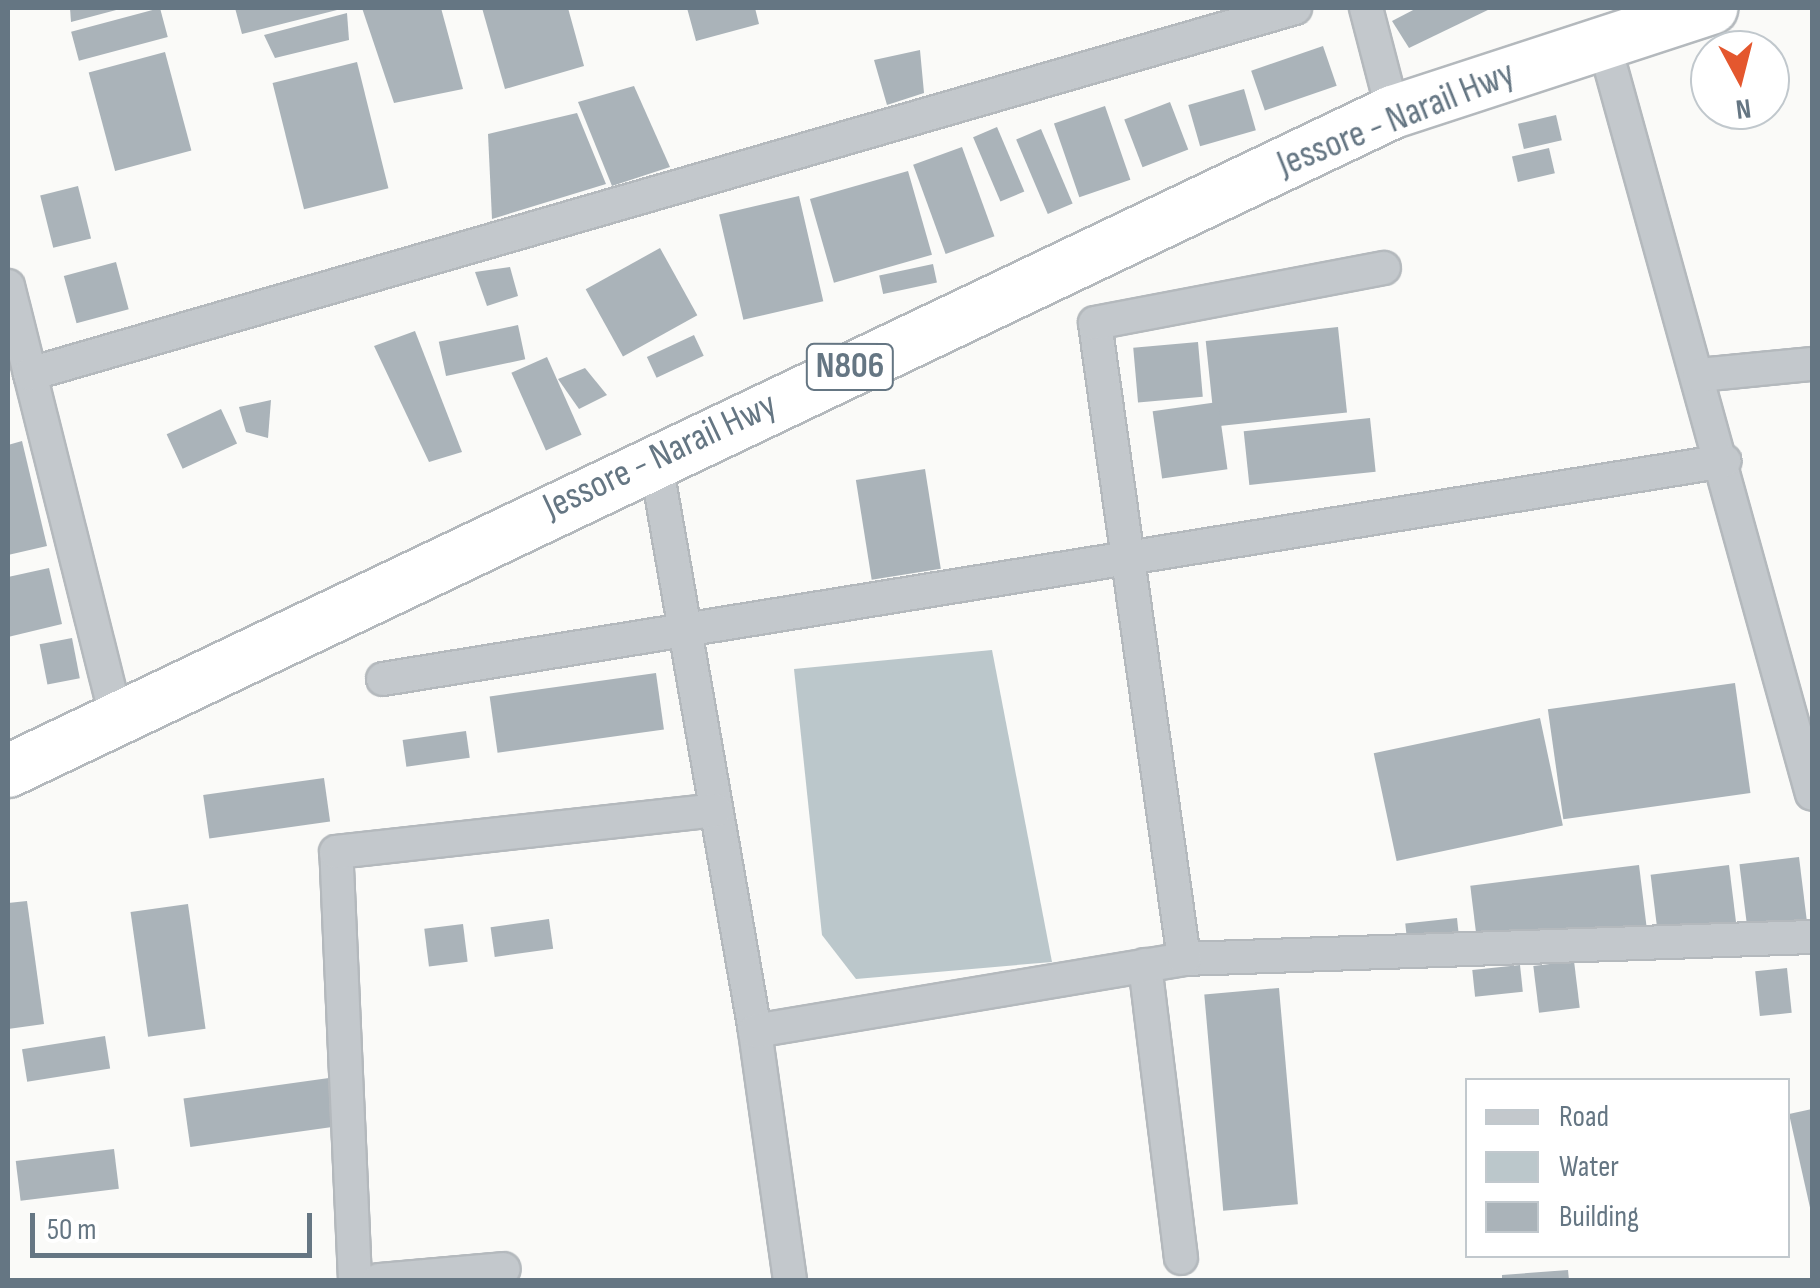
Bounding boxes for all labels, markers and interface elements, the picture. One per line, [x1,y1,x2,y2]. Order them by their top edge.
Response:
north arrow [1690,30,1790,130]
street label: Jessore - Narail Hwy [1271,51,1521,187]
text: N [1734,91,1753,126]
road number: N806 [805,337,895,397]
street label: Jessore - Narail Hwy [536,382,784,530]
legend [1465,1078,1790,1258]
text: Road [1559,1099,1609,1135]
text: Water [1559,1149,1619,1185]
scale bar [35,1193,318,1255]
text: Building [1559,1199,1639,1235]
text: 50 m [47,1212,96,1248]

